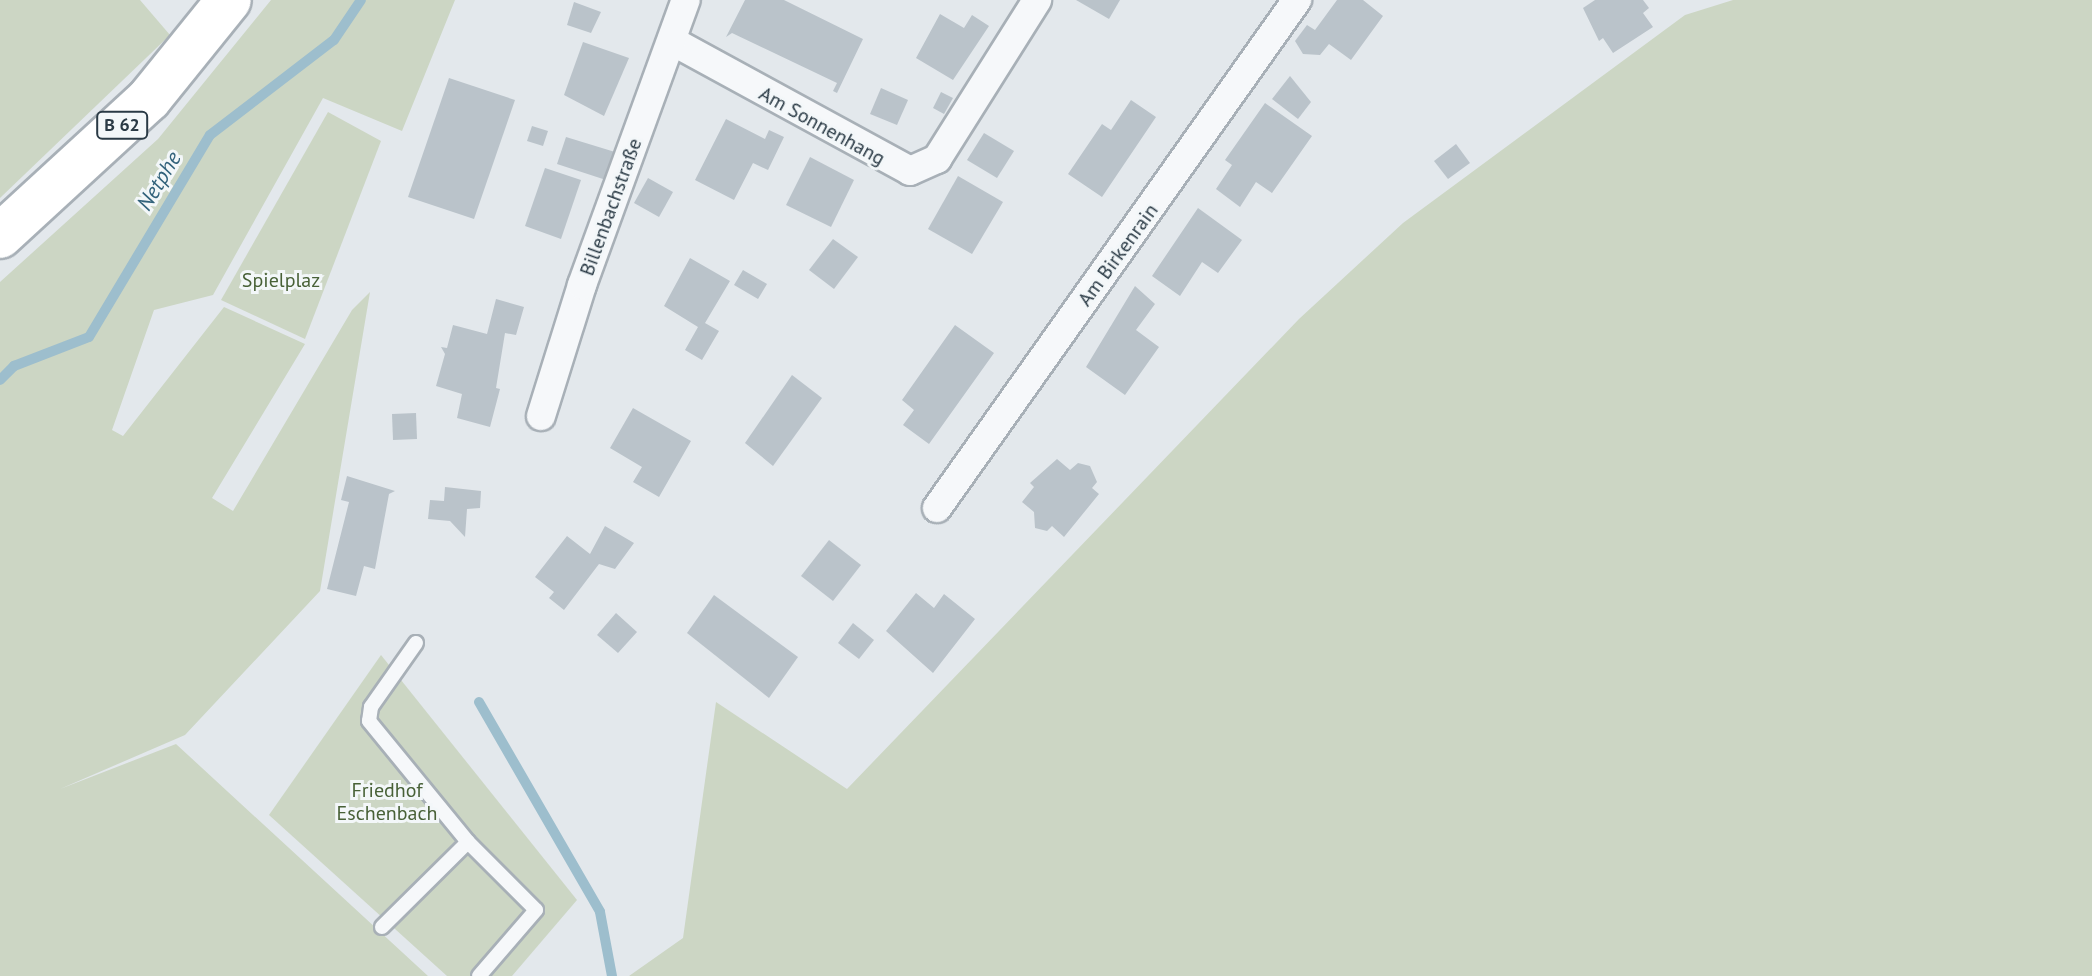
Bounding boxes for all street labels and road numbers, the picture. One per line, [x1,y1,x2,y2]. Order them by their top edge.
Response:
street label: Am Sonnenhang [755,82,889,170]
road number: B 62 [96,111,148,139]
street label: Billenbachstraße [575,135,647,279]
street label: Am Birkenrain [1073,199,1163,311]

